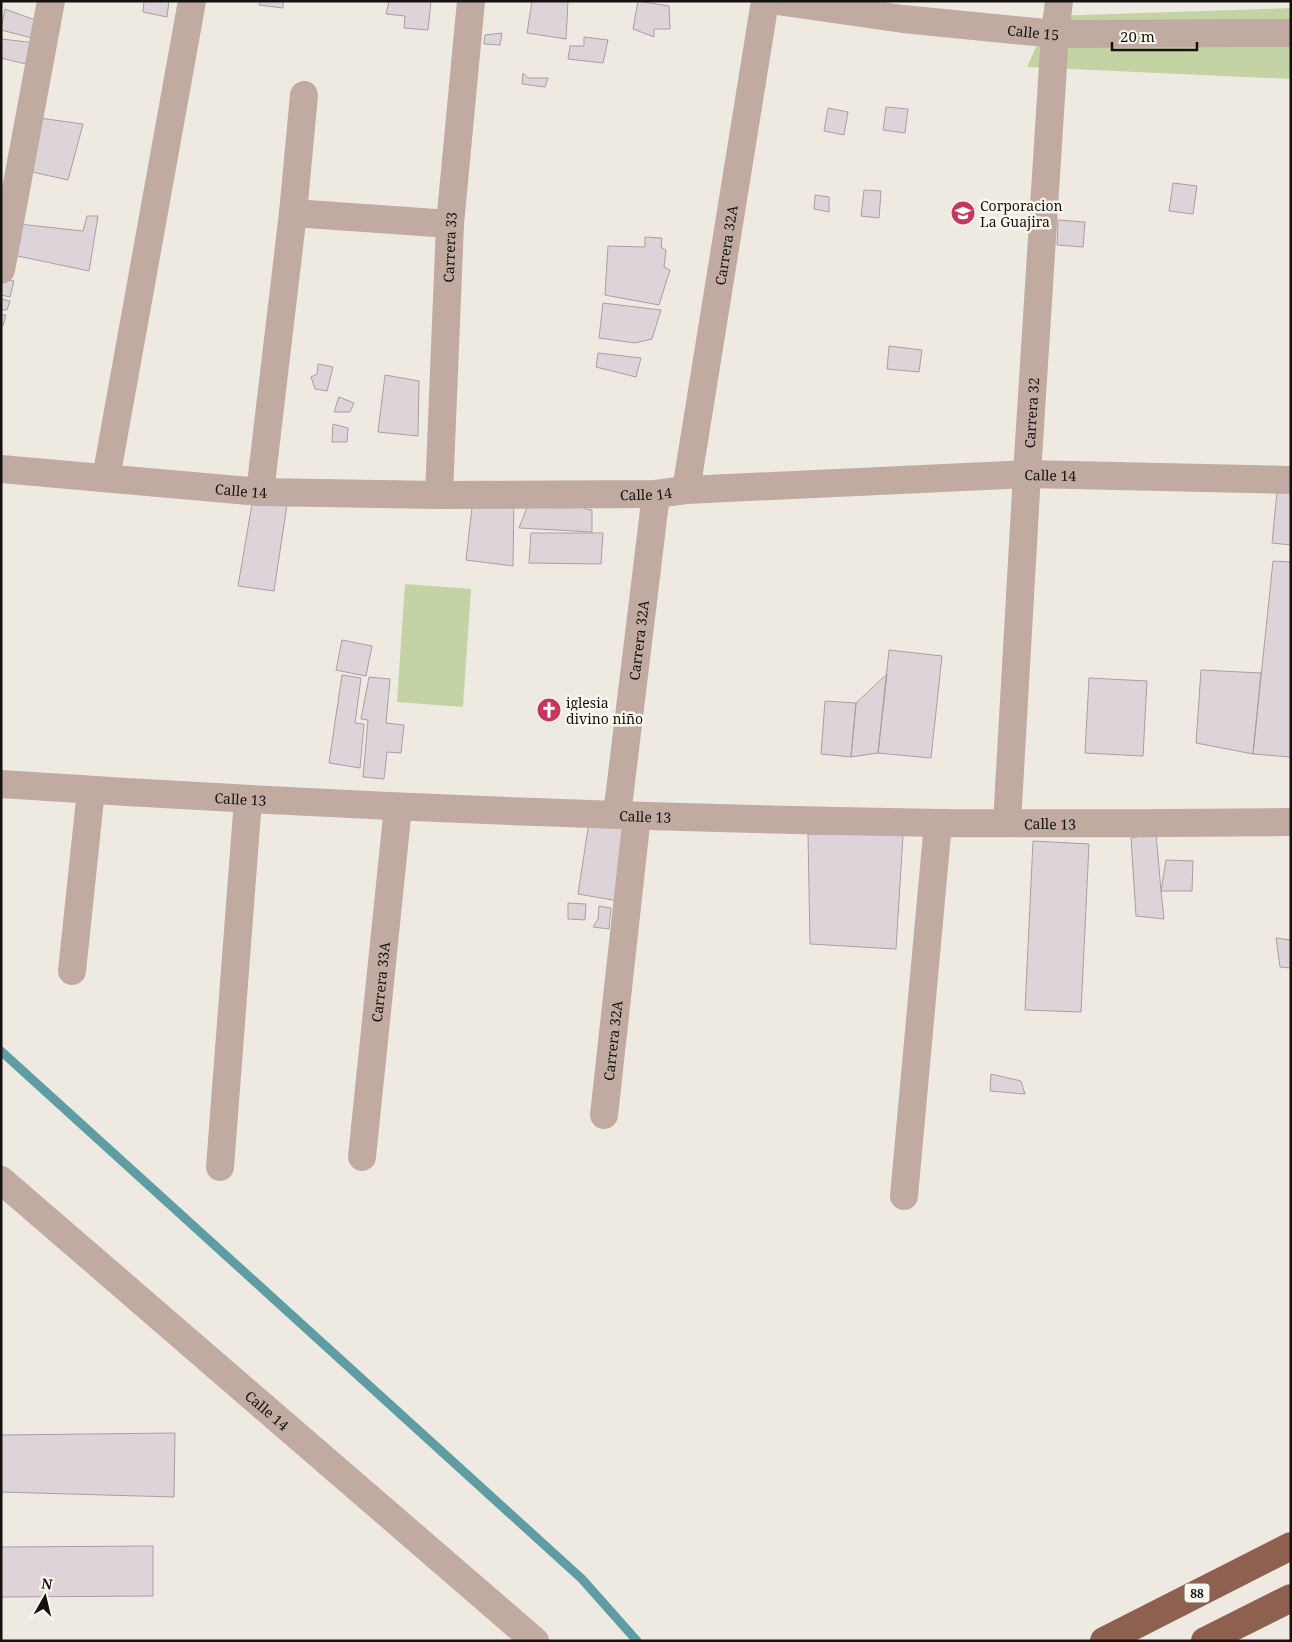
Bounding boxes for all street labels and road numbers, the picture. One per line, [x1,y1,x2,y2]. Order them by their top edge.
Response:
street label: Calle 15 [1006,20,1059,44]
street label: Carrera 32A [710,204,741,286]
street label: Carrera 33 [438,211,461,283]
street label: Carrera 32 [1019,377,1043,449]
street label: Calle 14 [1024,464,1077,485]
street label: Calle 14 [214,479,267,502]
street label: Calle 14 [620,482,673,504]
street label: Carrera 32A [624,599,653,681]
street label: Calle 13 [214,788,267,809]
street label: Calle 13 [619,806,672,826]
street label: Calle 13 [1024,814,1076,833]
street label: Carrera 33A [366,941,394,1023]
street label: Carrera 32A [598,999,626,1082]
street label: Calle 14 [242,1386,293,1434]
road number: 88 [1184,1584,1210,1602]

